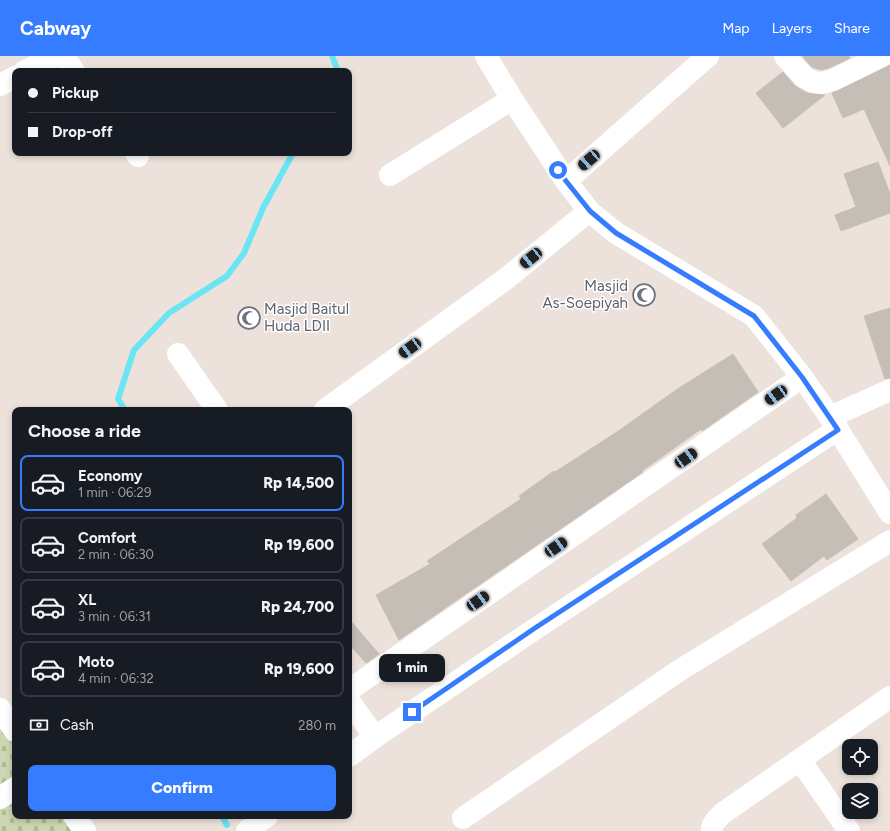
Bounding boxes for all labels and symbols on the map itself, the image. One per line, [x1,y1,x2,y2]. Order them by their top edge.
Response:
car [576,148,602,172]
route start [549,161,567,179]
car [518,246,544,270]
place label: Masjid As-Soepiyah [542,277,628,312]
mosque icon: Masjid As-Soepiyah [631,282,657,308]
place label: Masjid Baitul Huda LDII [264,300,349,335]
mosque icon: Masjid Baitul Huda LDII [236,305,262,331]
car [397,336,423,360]
car [763,383,789,407]
car [673,446,699,470]
car [543,535,569,559]
car [465,589,491,613]
callout: 1 min [379,654,445,682]
route end [403,703,421,721]

